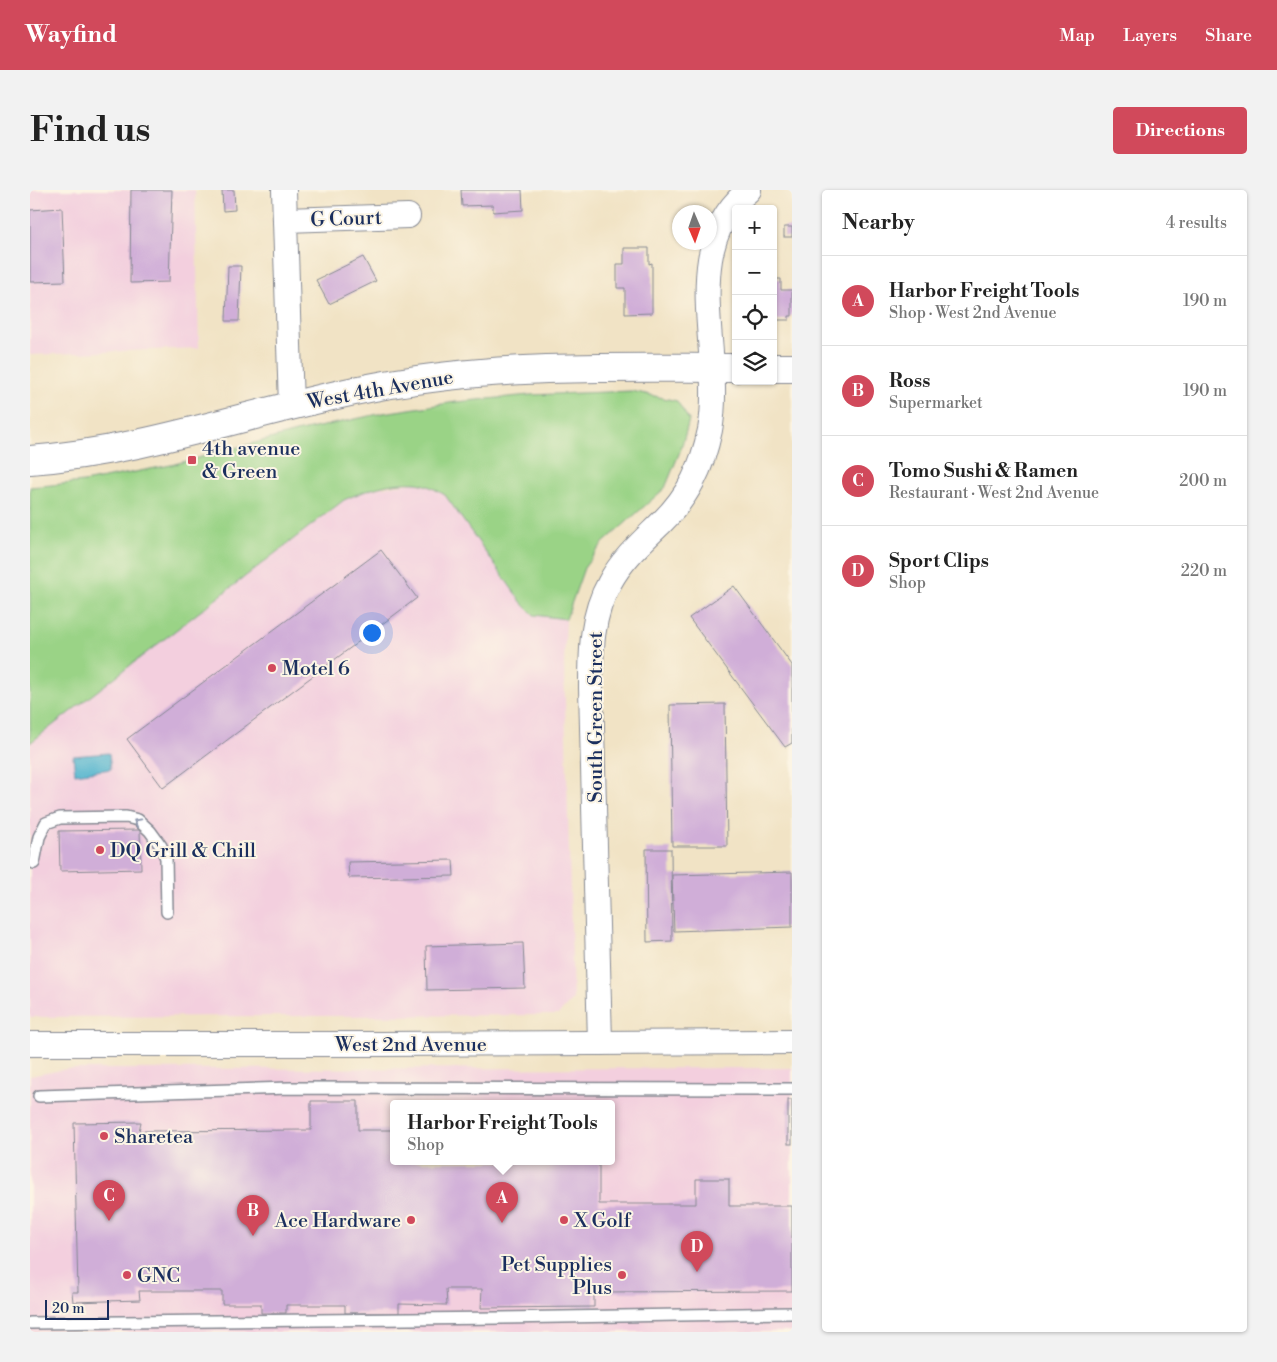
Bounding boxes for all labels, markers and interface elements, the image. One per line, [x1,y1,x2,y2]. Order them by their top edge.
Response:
text: Wayfind [25,20,117,50]
text: Map [1060,24,1095,47]
text: Layers [1123,24,1177,47]
text: Share [1205,24,1252,47]
button: Directions [1113,107,1247,154]
text: Find us [30,109,150,152]
north arrow [672,205,717,250]
map controls [732,205,777,385]
button: + [732,205,777,250]
street label: G Court [310,206,382,233]
text: Nearby [842,210,915,236]
text: 4 results [1166,213,1227,233]
button: − [732,250,777,295]
text: Harbor Freight Tools [889,279,1079,303]
text: A [852,291,864,311]
text: 190 m [1183,291,1227,311]
button: locate [732,295,777,340]
text: Shop · West 2nd Avenue [889,303,1057,323]
button: layers [732,340,777,385]
street label: West 4th Avenue [304,365,455,416]
text: Ross [889,369,930,393]
text: B [852,381,864,401]
text: 190 m [1183,381,1227,401]
text: Supermarket [889,393,983,413]
place label: 4th avenue & Green [202,437,300,485]
marker: 4th avenue & Green [186,454,198,466]
text: Tomo Sushi & Ramen [889,459,1078,483]
text: C [852,471,864,491]
text: 200 m [1179,471,1227,491]
text: Restaurant · West 2nd Avenue [889,483,1099,503]
text: Sport Clips [889,549,989,573]
text: D [852,561,864,581]
text: 220 m [1181,561,1227,581]
text: Shop [889,573,926,593]
your location [359,620,385,646]
street label: South Green Street [584,631,609,803]
place label: Motel 6 [282,657,350,682]
marker: Motel 6 [266,662,278,674]
one-way arrow [134,818,143,828]
place label: DQ Grill & Chill [110,839,256,864]
marker: DQ Grill & Chill [94,844,106,856]
street label: West 2nd Avenue [334,1033,487,1058]
popup [390,1100,615,1165]
text: Harbor Freight Tools [407,1111,598,1135]
place label: Sharetea [114,1125,194,1150]
marker: Sharetea [98,1130,110,1142]
text: Shop [407,1135,444,1155]
pin: C [93,1180,125,1221]
pin: A [486,1182,518,1223]
pin: B [237,1195,269,1236]
place label: Ace Hardware [274,1209,401,1234]
place label: X Golf [573,1209,631,1234]
marker: Ace Hardware [405,1214,417,1226]
marker: X Golf [558,1214,570,1226]
pin: D [681,1231,713,1272]
place label: Pet Supplies Plus [501,1253,612,1301]
place label: GNC [137,1264,180,1289]
marker: GNC [121,1269,133,1281]
marker: Pet Supplies Plus [616,1269,628,1281]
scale bar [45,1297,109,1320]
text: 20 m [52,1300,84,1318]

